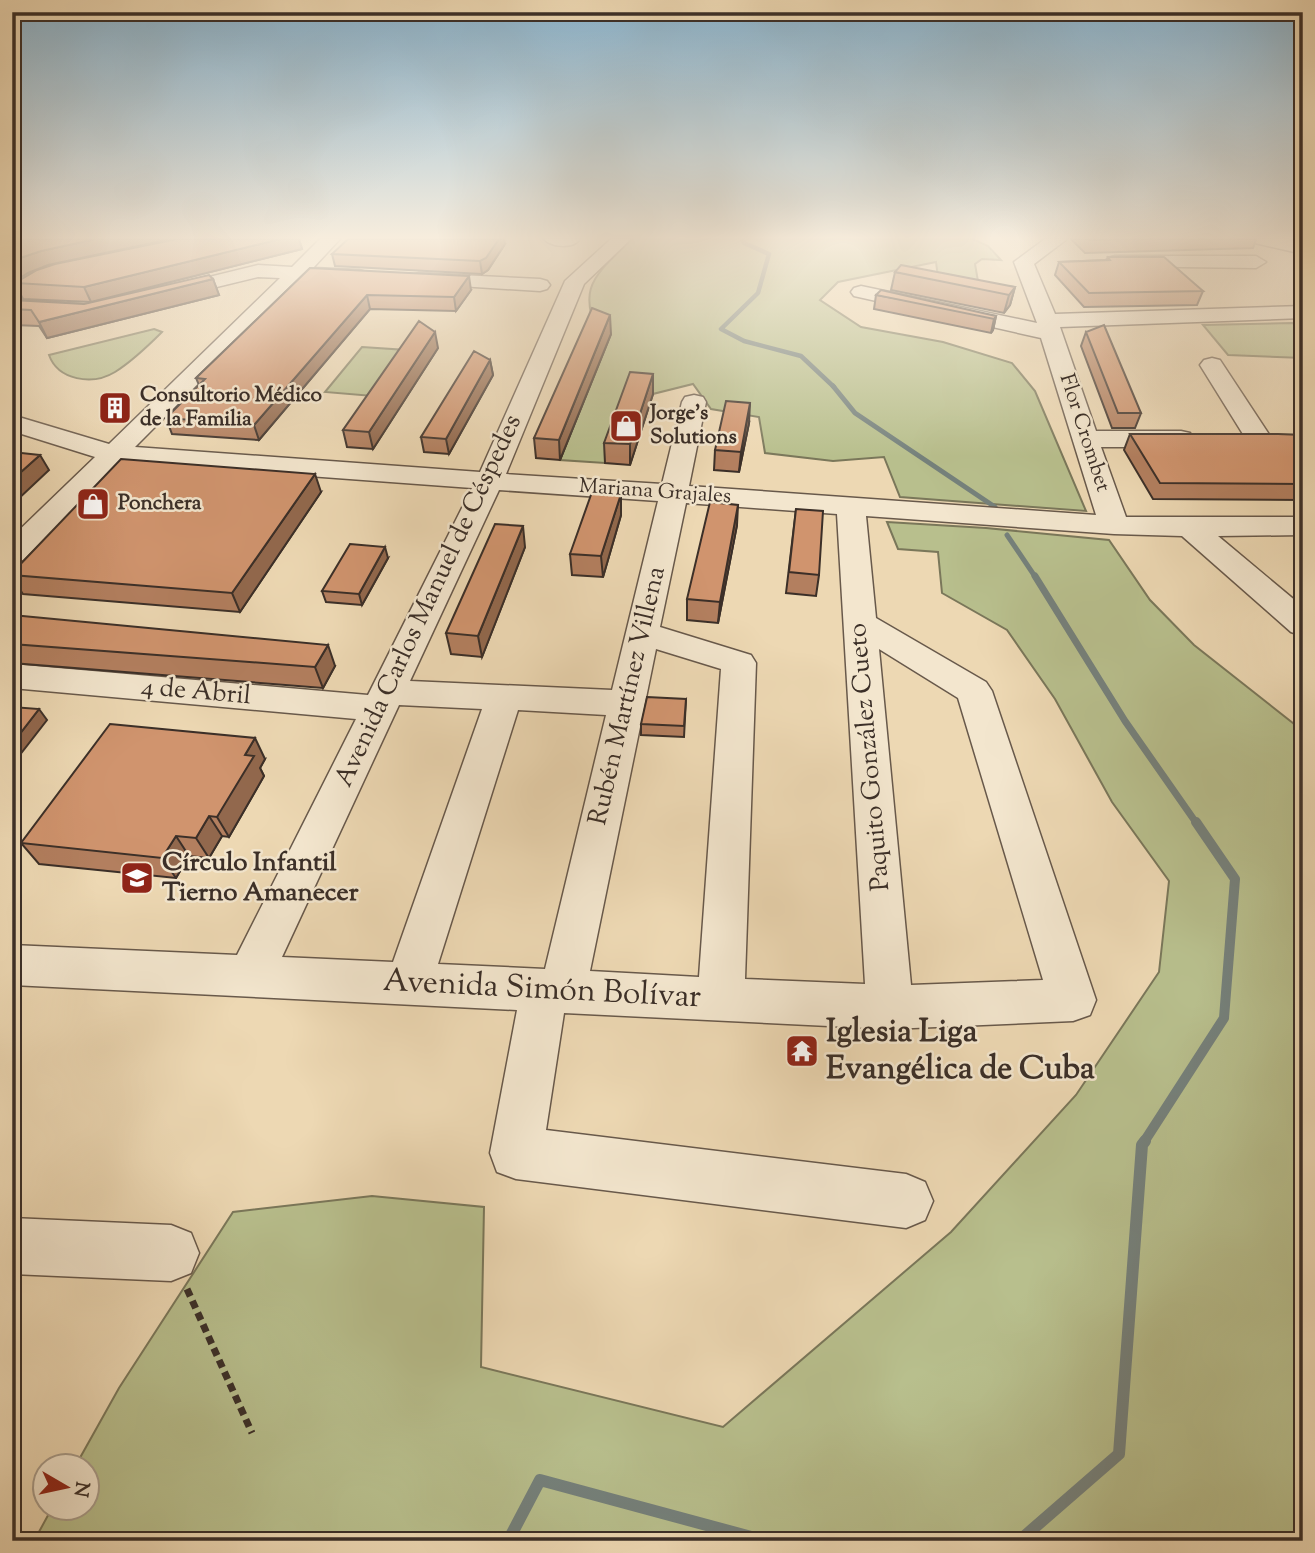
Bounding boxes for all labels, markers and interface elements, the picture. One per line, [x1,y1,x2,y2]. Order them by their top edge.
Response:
street label: Flor Crombet [1051,370,1117,496]
place label: Consultorio Médico de la Familia [140,381,323,435]
building icon: Consultorio Médico de la Familia [96,389,134,427]
place label: Jorge’s Solutions [648,399,737,453]
shop icon: Jorge’s Solutions [607,407,645,445]
street label: Avenida Carlos Manuel de Céspedes [326,409,532,793]
street label: Mariana Grajales [578,472,732,512]
shop icon: Ponchera [74,485,112,523]
place label: Ponchera [118,489,202,519]
street label: Rubén Martínez Villena [580,563,676,829]
street label: Paquito González Cueto [840,621,900,893]
street label: 4 de Abril [139,669,253,715]
place label: Círculo Infantil Tierno Amanecer [162,845,359,912]
school or university icon: Círculo Infantil Tierno Amanecer [118,859,156,897]
street label: Avenida Simón Bolívar [382,959,702,1021]
place label: Iglesia Liga Evangélica de Cuba [826,1010,1095,1093]
temple icon: Iglesia Liga Evangélica de Cuba [783,1032,821,1070]
north arrow [32,1452,102,1522]
text: N [66,1480,95,1499]

